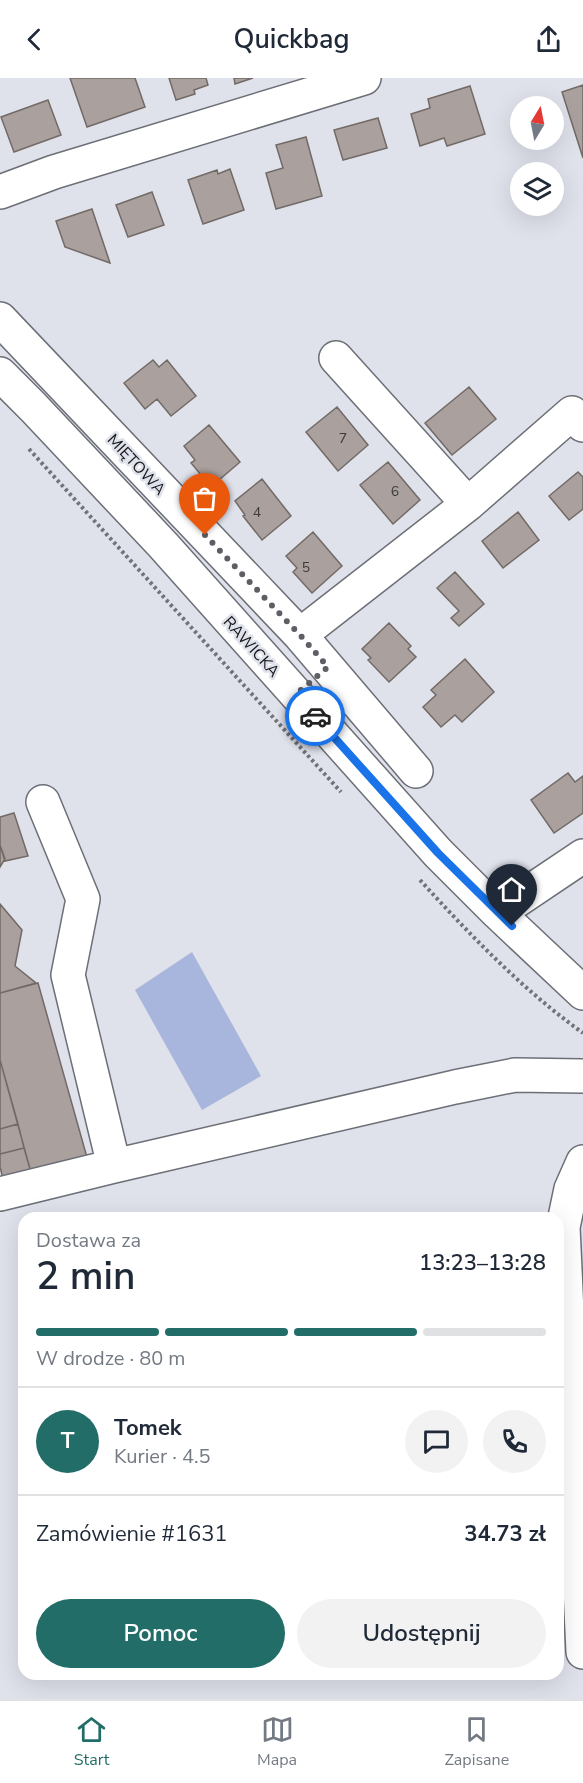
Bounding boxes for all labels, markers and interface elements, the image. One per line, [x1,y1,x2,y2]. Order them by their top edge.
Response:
text: Quickbag [234,21,349,58]
icon: back [18,23,51,56]
icon: share [532,23,565,56]
north arrow [510,96,564,150]
map controls [510,96,564,216]
button: layers [510,162,564,216]
street label: MIĘTOWA [102,429,171,500]
house number: 7 [339,429,347,448]
pin [179,473,230,535]
icon: bag [188,482,221,515]
house number: 6 [391,482,399,501]
house number: 4 [253,503,261,522]
house number: 5 [302,558,310,577]
street label: RAWICKA [218,611,285,682]
courier [285,686,345,746]
icon: car [299,700,332,733]
pin [486,864,537,926]
icon: home [495,873,528,906]
text: Dostawa za [36,1227,141,1254]
text: 13:23–13:28 [419,1248,546,1278]
text: 2 min [36,1250,135,1303]
text: W drodze · 80 m [36,1345,185,1372]
button: chat [405,1410,468,1473]
button: phone [483,1410,546,1473]
text: Tomek [114,1413,182,1443]
text: T [61,1426,74,1456]
text: Kurier · 4.5 [114,1443,211,1470]
text: Zamówienie #1631 [36,1519,228,1549]
text: 34.73 zł [464,1519,546,1549]
button: Pomoc [36,1599,285,1668]
button: Udostępnij [297,1599,546,1668]
tab: Start [74,1713,109,1771]
tab: Mapa [257,1713,297,1771]
tab: Zapisane [445,1713,509,1771]

